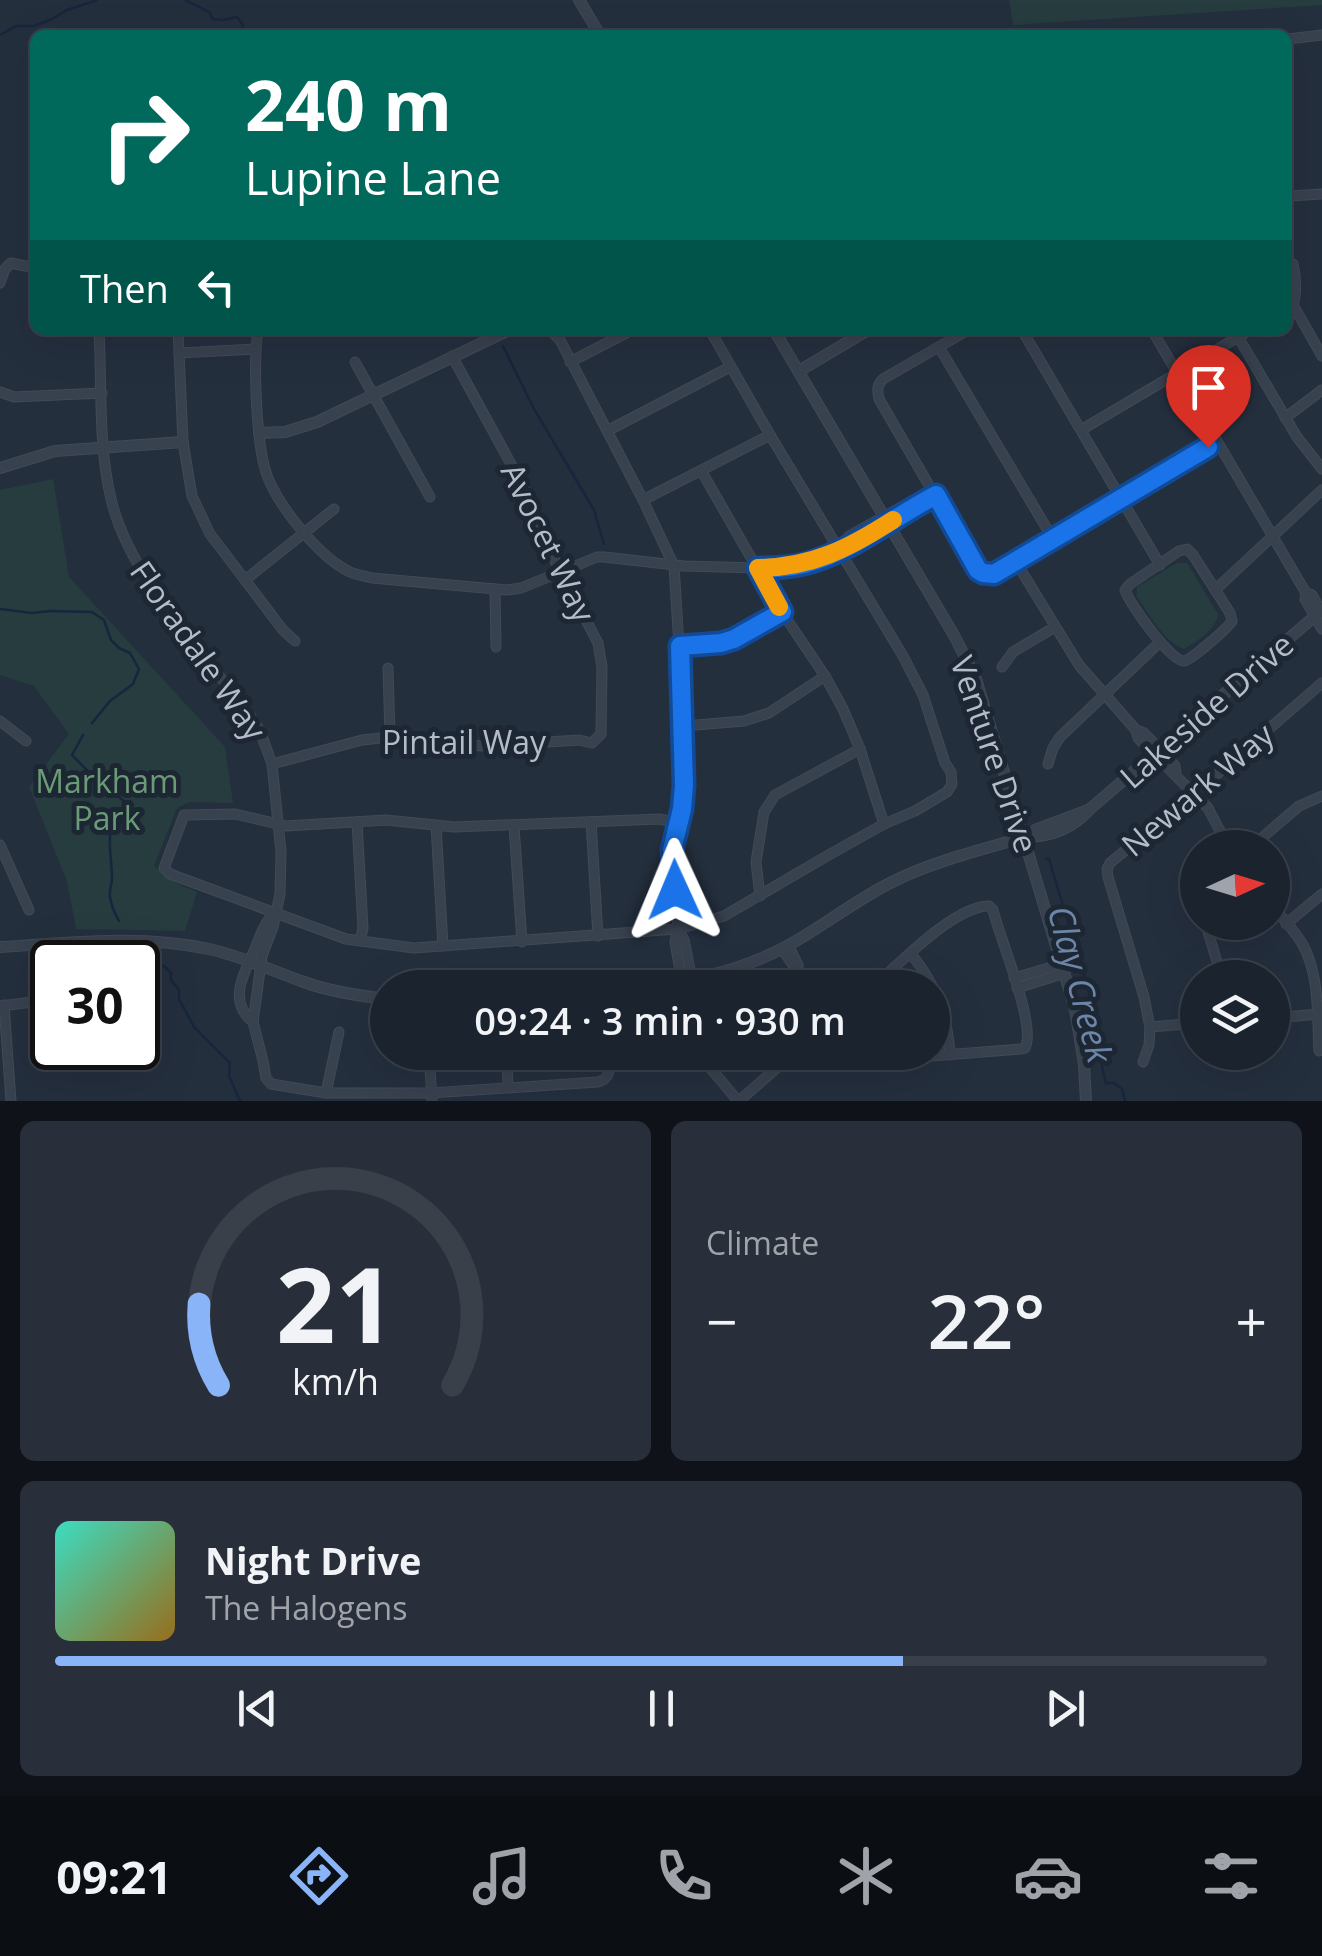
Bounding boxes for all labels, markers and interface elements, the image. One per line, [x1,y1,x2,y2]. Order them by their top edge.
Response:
text: 240 m [245,56,452,152]
icon: right [80,70,210,200]
text: Lupine Lane [245,147,501,208]
icon: left [189,260,244,315]
text: Then [80,262,169,314]
pin [1166,345,1251,448]
icon: arrive [1181,360,1236,415]
street label: Avocet Way [492,455,606,630]
street label: Floradale Way [121,552,277,749]
street label: Lakeside Drive [1110,623,1302,797]
street label: Venture Drive [941,650,1049,858]
street label: Newark Way [1112,712,1283,865]
street label: Pintail Way [382,720,547,763]
park label: Markham Park [35,759,179,839]
north arrow [1180,830,1290,940]
map controls [1180,830,1290,1070]
position arrow [623,838,727,942]
water label: Clay Creek [1037,900,1125,1070]
speed limit sign: 30 [30,940,160,1070]
button: layers [1180,960,1290,1070]
text: 09:24 · 3 min · 930 m [474,994,846,1046]
text: Climate [706,1221,819,1264]
text: 21 [276,1232,395,1373]
text: 22° [928,1269,1045,1371]
text: − [706,1283,737,1358]
text: + [1236,1283,1267,1358]
text: km/h [292,1357,379,1405]
text: Night Drive [205,1534,421,1586]
text: The Halogens [205,1586,407,1629]
icon: previous [230,1681,285,1736]
icon: pause [634,1681,689,1736]
icon: next [1038,1681,1093,1736]
icon: directions [284,1841,354,1911]
icon: music [467,1841,537,1911]
icon: phone [649,1841,719,1911]
icon: climate [831,1841,901,1911]
icon: car [1013,1841,1083,1911]
icon: filters [1196,1841,1266,1911]
text: 09:21 [56,1846,172,1907]

